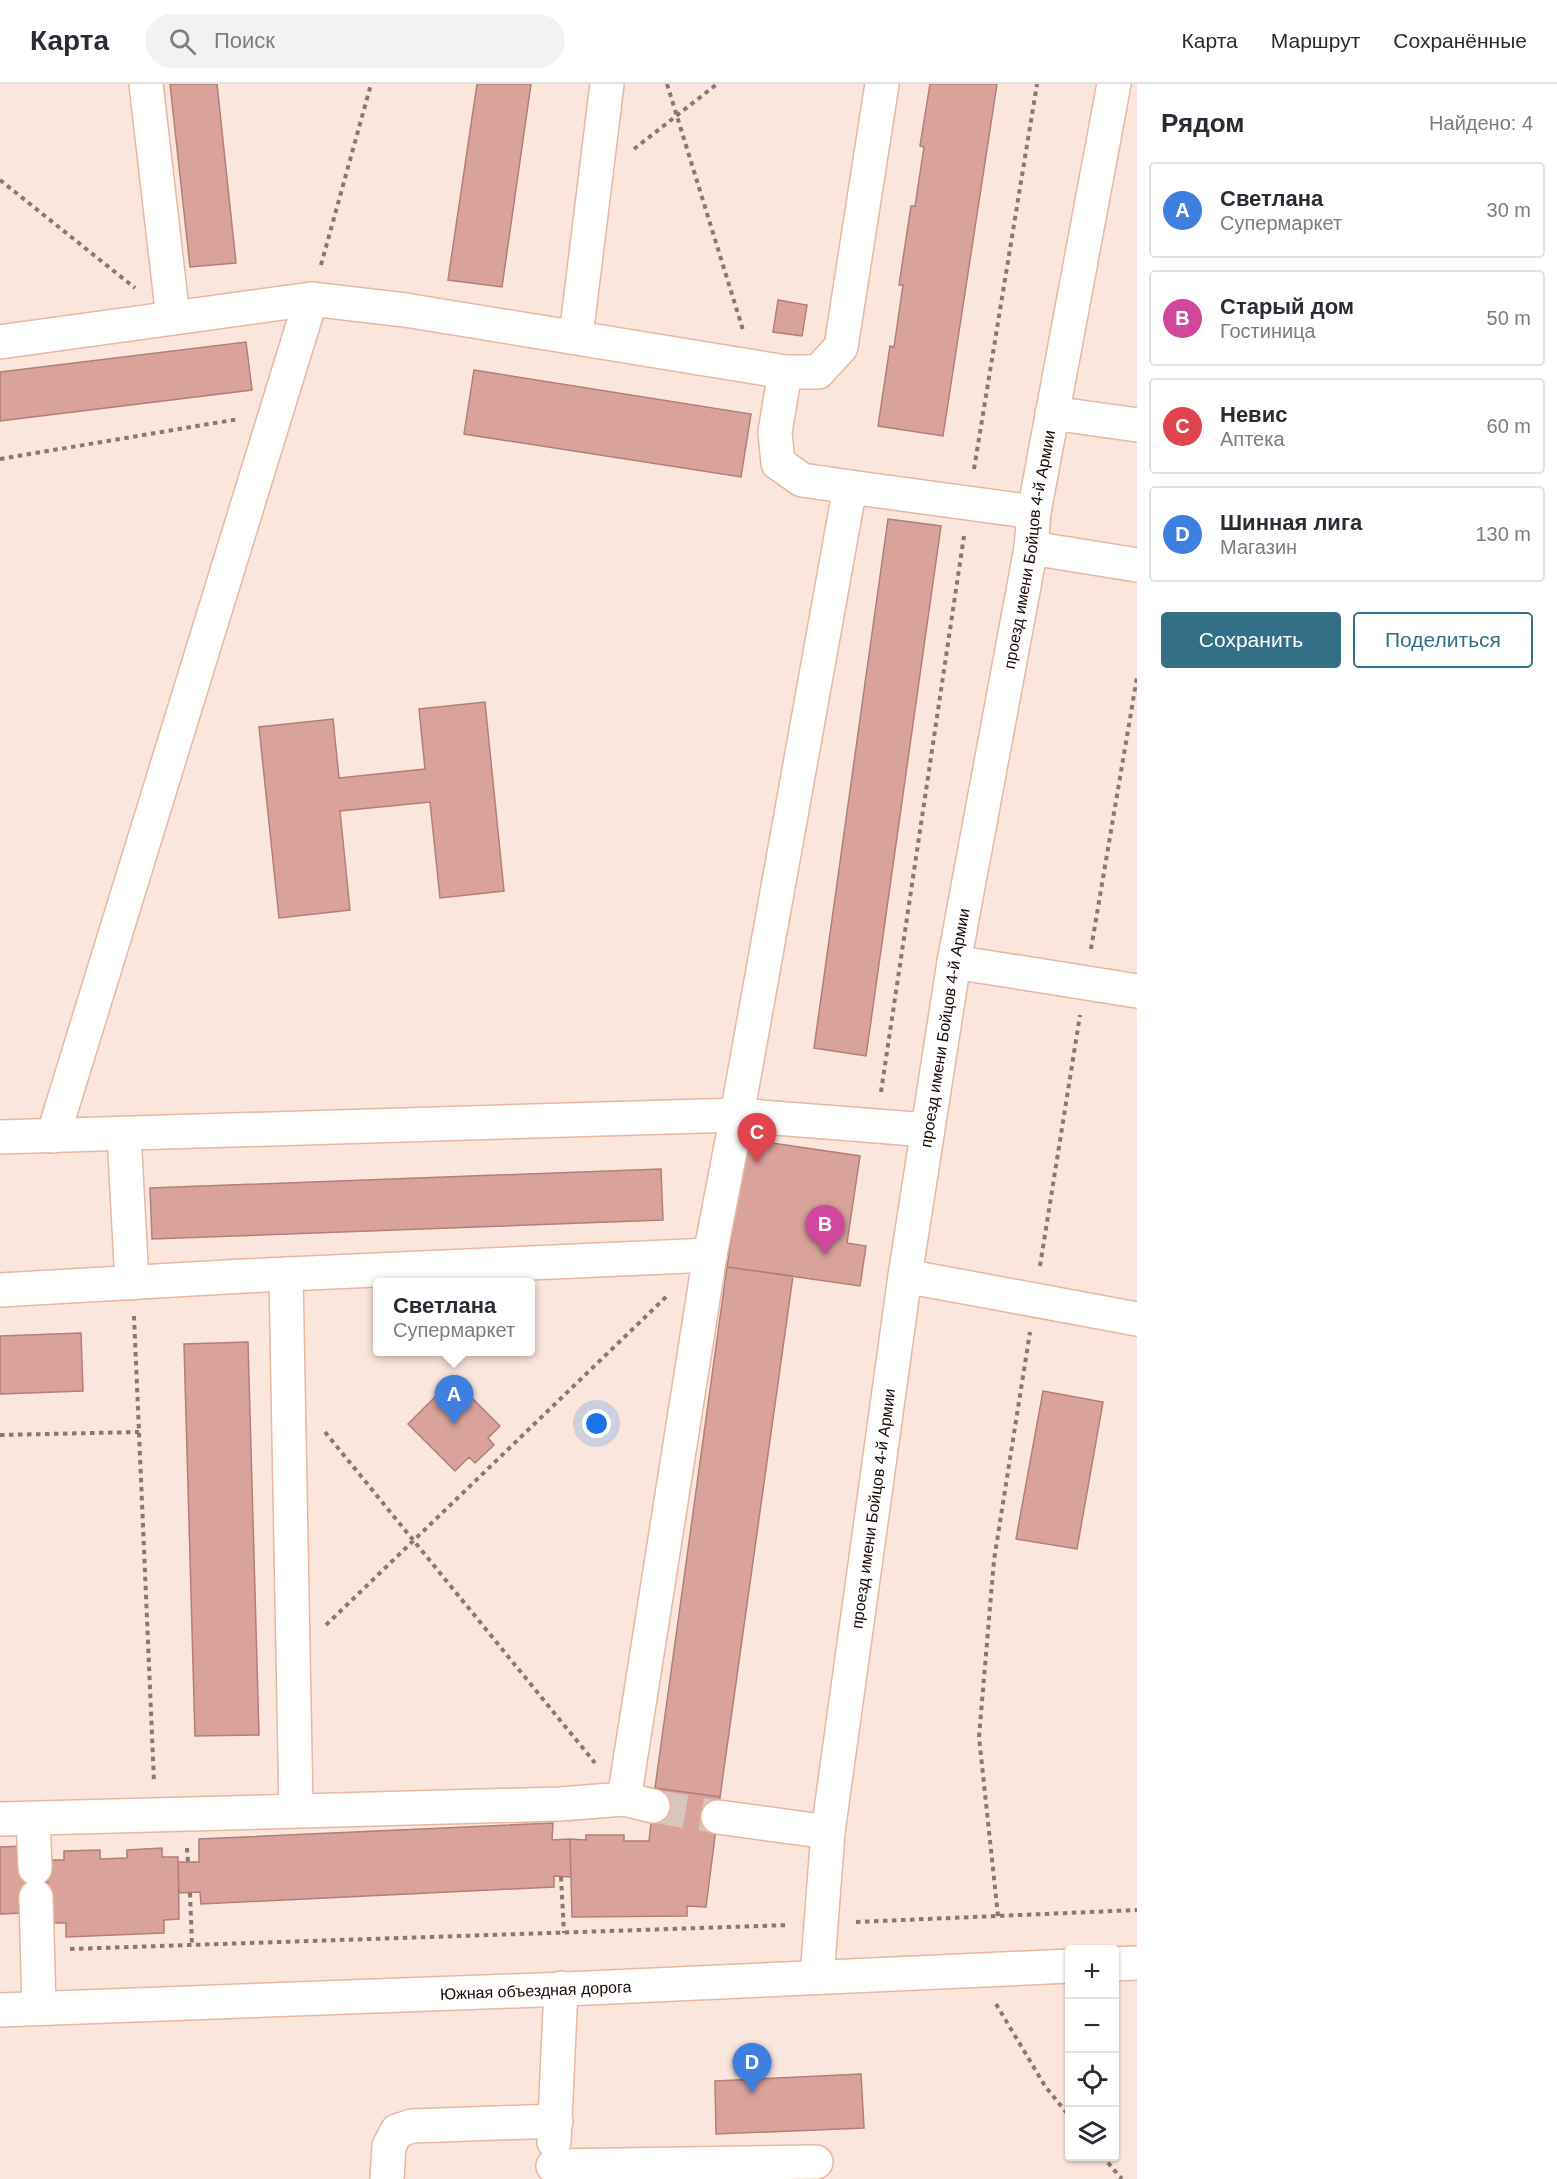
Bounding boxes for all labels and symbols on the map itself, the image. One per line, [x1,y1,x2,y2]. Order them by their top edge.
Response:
street label: проезд имени Бойцов 4-й Армии [1000,429,1058,670]
street label: проезд имени Бойцов 4-й Армии [917,907,972,1149]
pin: C [738,1114,777,1163]
pin: B [806,1206,844,1255]
pin: A [434,1376,474,1425]
street label: проезд имени Бойцов 4-й Армии [848,1387,898,1630]
your location [582,1409,611,1438]
street label: Южная объездная дорога [440,1978,632,2002]
pin: D [732,2044,771,2093]

